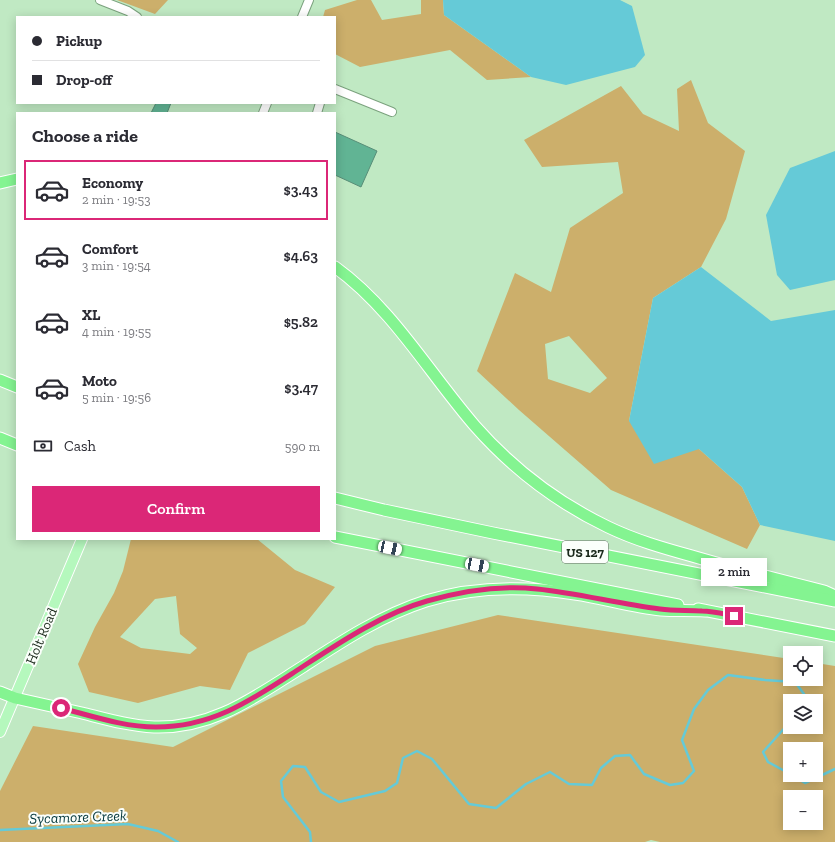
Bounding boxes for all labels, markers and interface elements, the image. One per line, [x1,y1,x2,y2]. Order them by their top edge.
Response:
text: Pickup [56,32,102,50]
text: Drop-off [56,71,112,89]
text: Choose a ride [32,125,138,147]
icon: car [34,172,70,208]
text: Economy [82,174,143,192]
text: $3.43 [284,181,318,199]
text: 2 min · 19:53 [82,192,151,207]
icon: car [34,238,70,274]
text: Comfort [82,240,138,258]
text: $4.63 [284,247,318,265]
text: 3 min · 19:54 [82,258,151,273]
icon: car [34,304,70,340]
text: XL [82,306,100,324]
text: $5.82 [284,313,318,331]
text: 4 min · 19:55 [82,324,151,339]
icon: car [34,370,70,406]
text: Moto [82,372,117,390]
text: $3.47 [284,379,318,397]
text: 5 min · 19:56 [82,390,151,405]
icon: cash [32,435,54,457]
text: Cash [64,437,96,455]
text: 590 m [285,439,320,454]
button: Confirm [32,486,320,532]
car [377,540,403,556]
road number: US 127 [562,541,608,563]
car [464,557,490,573]
callout: 2 min [701,558,767,586]
text: 2 min [718,564,750,579]
street label: Holt Road [22,605,61,667]
route end [725,607,743,625]
map controls [783,646,823,830]
button: locate [783,646,823,686]
button: layers [783,694,823,734]
route start [52,699,70,717]
button: + [783,742,823,782]
button: − [783,790,823,830]
water label: Sycamore Creek [29,806,127,828]

